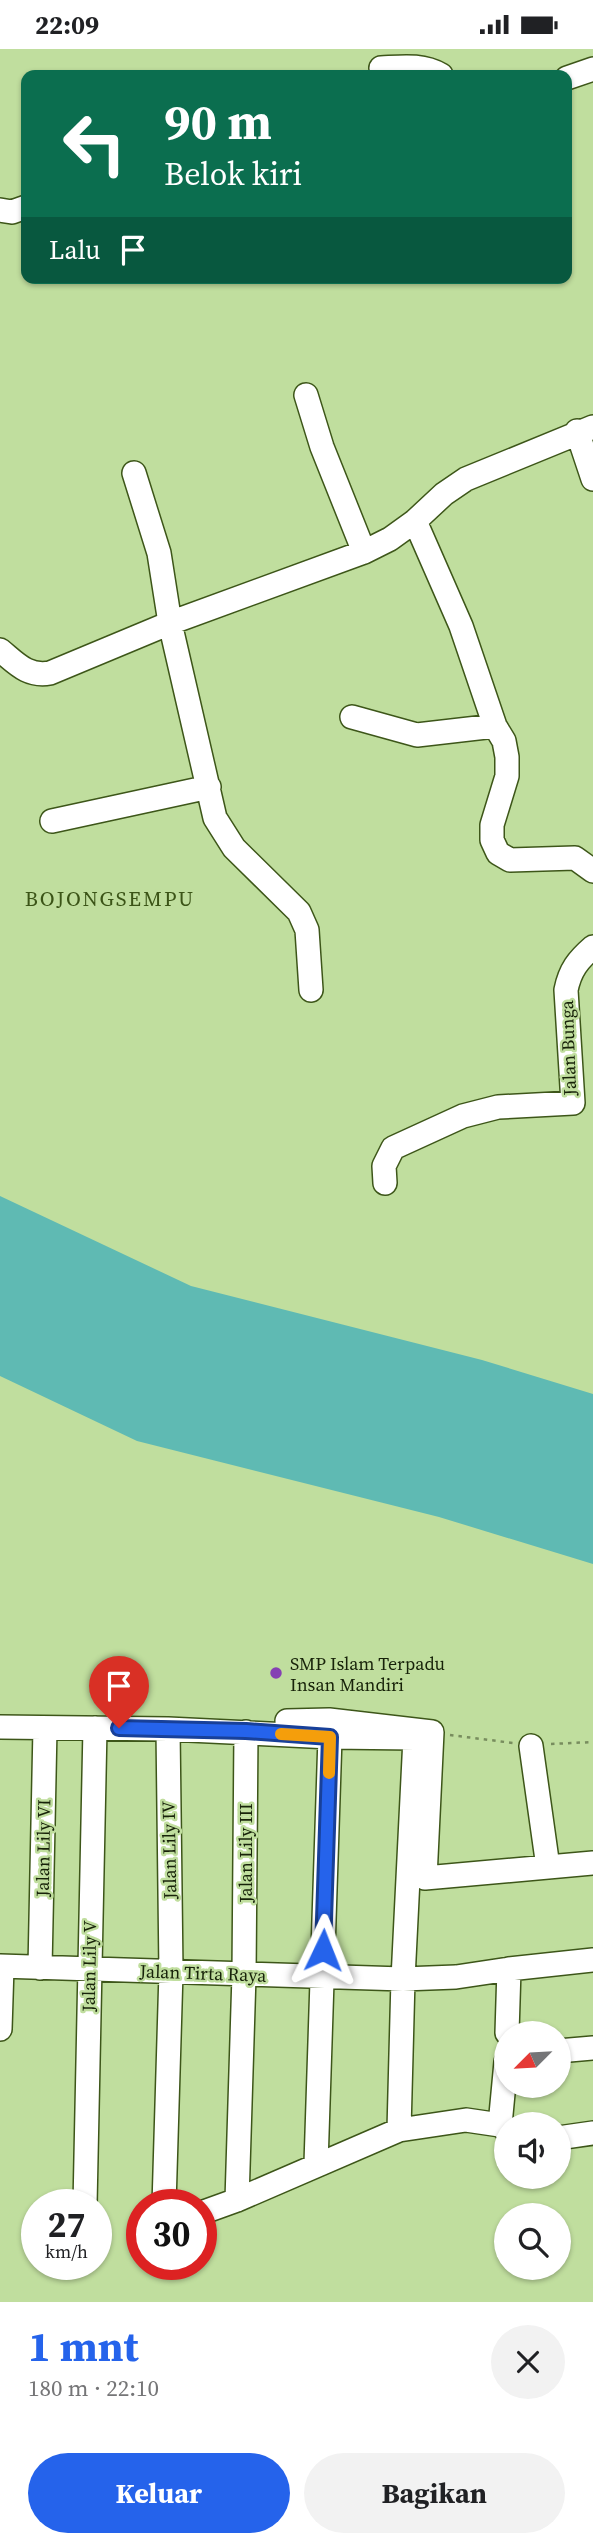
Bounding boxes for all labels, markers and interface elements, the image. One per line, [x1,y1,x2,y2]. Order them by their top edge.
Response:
text: 22:09 [35,7,99,43]
text: 90 m [164,88,272,155]
icon: left [49,98,140,189]
text: Belok kiri [164,152,302,196]
icon: arrive [114,231,152,269]
text: Lalu [49,232,100,268]
district label: BOJONGSEMPU [25,884,195,913]
street label: Jalan Bunga [554,999,582,1097]
place label: SMP Islam Terpadu Insan Mandiri [290,1651,445,1697]
pin [89,1656,149,1728]
marker: SMP Islam Terpadu Insan Mandiri [268,1665,284,1681]
icon: arrive [100,1667,138,1705]
street label: Jalan Lily VI [30,1799,56,1898]
street label: Jalan Lily IV [156,1801,182,1900]
street label: Jalan Lily III [233,1803,258,1904]
position arrow [286,1913,360,1987]
street label: Jalan Lily V [76,1920,102,2013]
street label: Jalan Tirta Raya [138,1958,268,1988]
north arrow [494,2021,570,2098]
map controls [494,2021,571,2280]
button: sound [494,2112,571,2189]
speed limit sign: 30 [126,2189,217,2280]
text: 27 [48,2201,85,2249]
button: search [494,2203,571,2280]
text: km/h [45,2239,88,2264]
text: 1 mnt [28,2317,139,2375]
button: close [491,2325,565,2399]
text: 180 m · 22:10 [28,2372,159,2404]
button: Keluar [28,2453,290,2533]
button: Bagikan [304,2453,565,2533]

